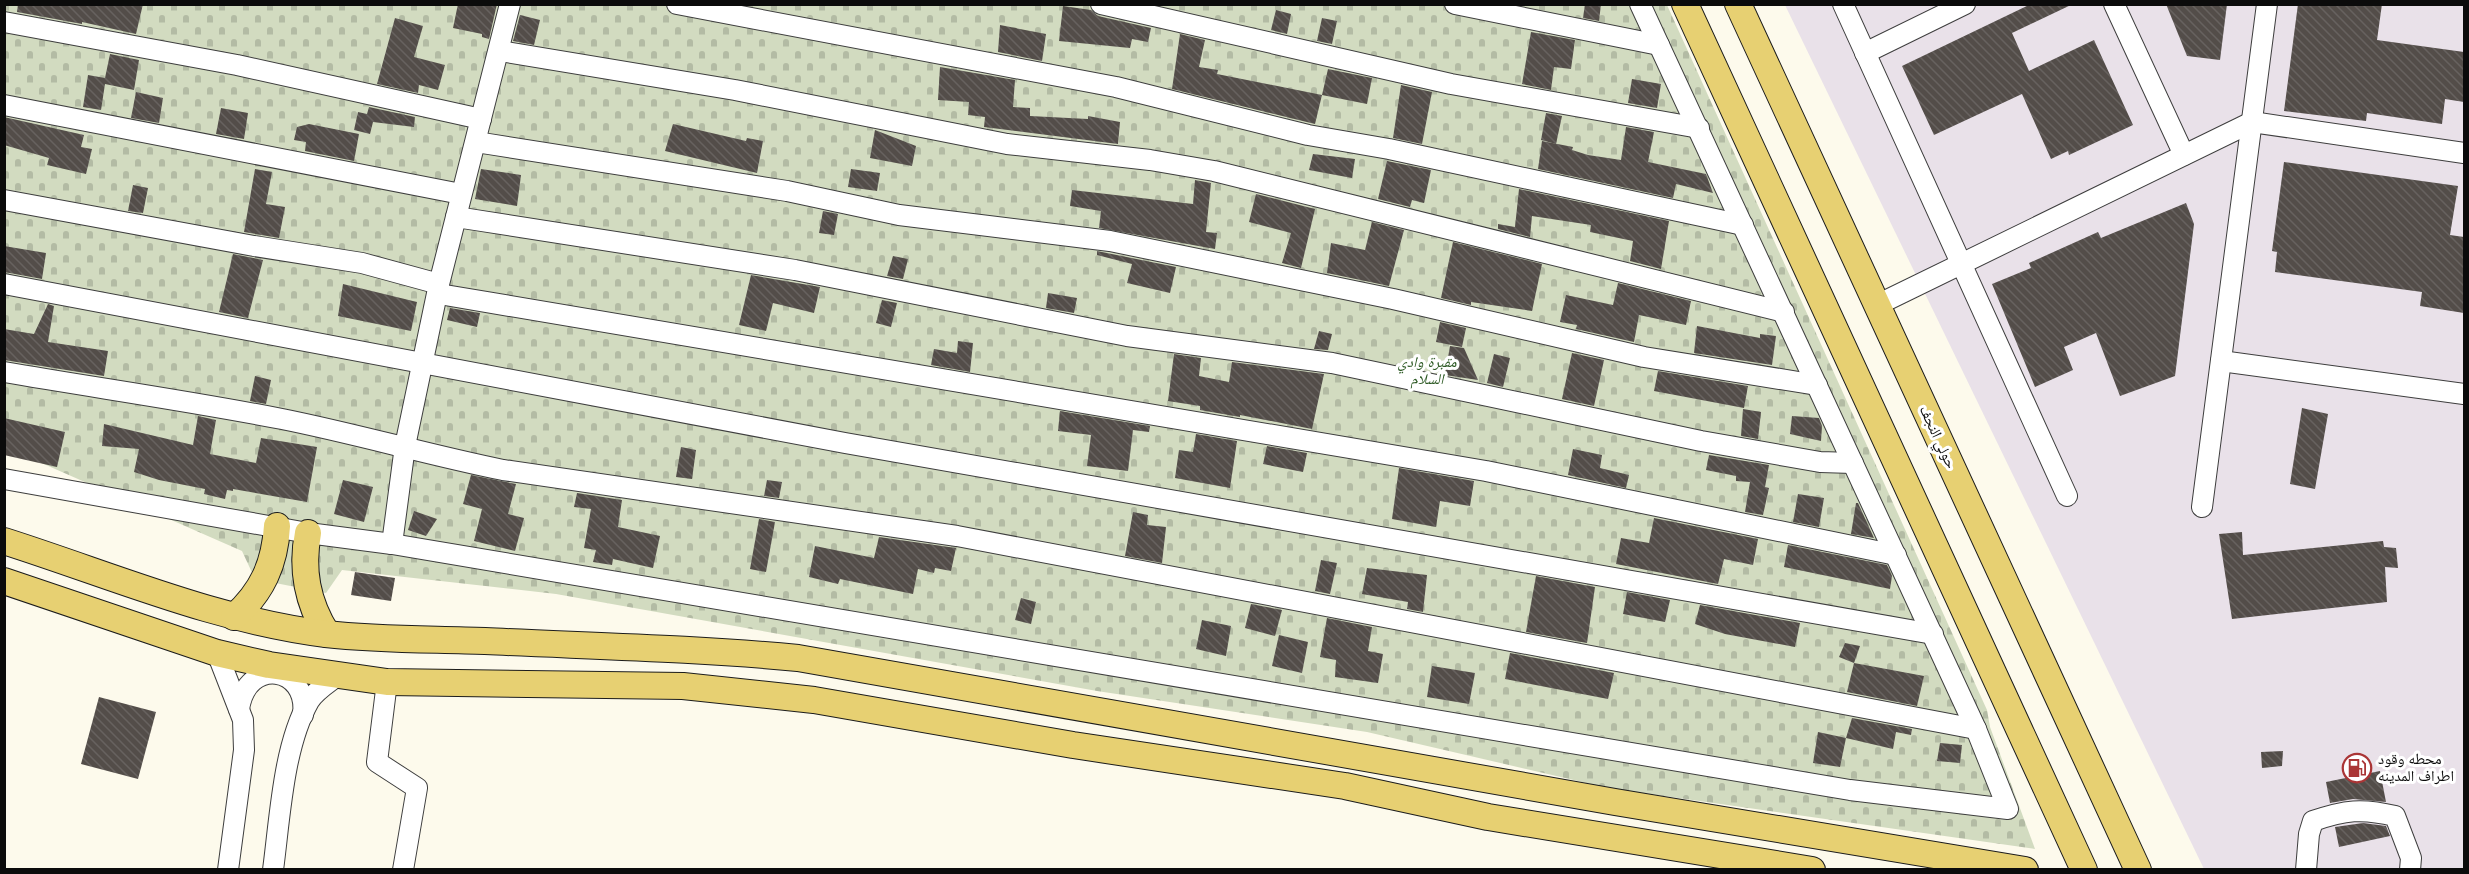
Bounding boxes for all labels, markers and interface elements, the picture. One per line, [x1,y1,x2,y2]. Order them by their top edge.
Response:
park label: مقبرة وادي السلام [1397,351,1457,389]
street label: حولي النجف [1913,402,1962,473]
place label: محطه وقود اطراف المدينه [2378,748,2454,785]
fuel station icon: محطه وقود اطراف المدينه [2341,752,2373,784]

